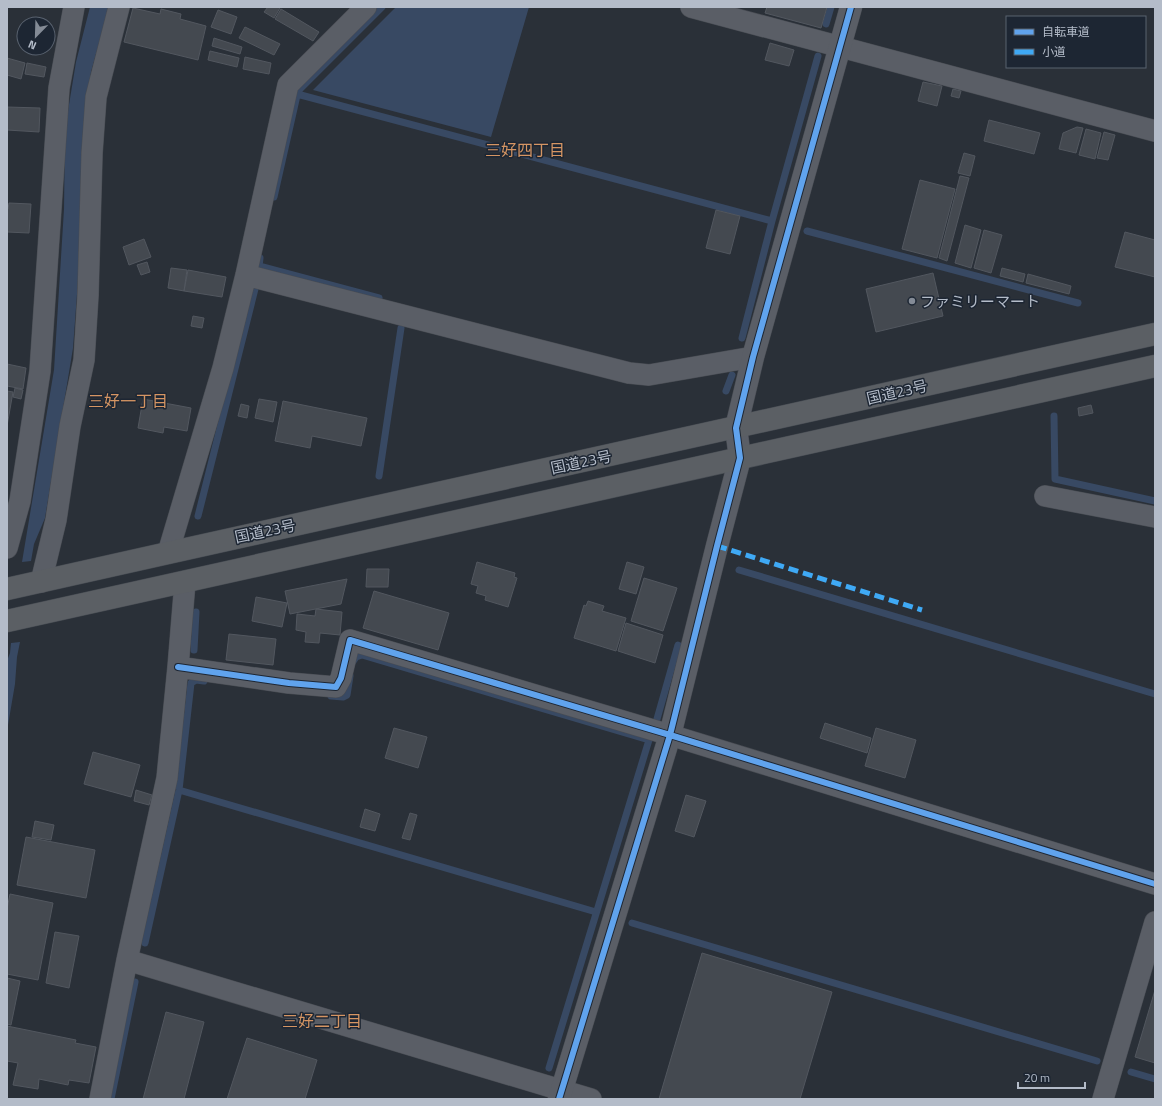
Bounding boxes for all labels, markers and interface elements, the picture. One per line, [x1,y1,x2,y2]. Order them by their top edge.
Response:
north arrow [16,16,56,56]
legend [1006,16,1146,68]
text: 自転車道 [1042,22,1090,41]
text: N [25,36,39,54]
text: 小道 [1042,42,1066,61]
district label: 三好四丁目 [485,138,565,162]
place label: ファミリーマート [920,290,1040,313]
marker: ファミリーマート [907,296,917,306]
street label: 国道23号 [864,374,930,410]
district label: 三好一丁目 [88,389,168,413]
street label: 国道23号 [548,444,614,480]
street label: 国道23号 [232,513,298,549]
district label: 三好二丁目 [282,1009,362,1033]
scale bar [1018,1064,1085,1090]
text: 20 m [1024,1068,1050,1087]

